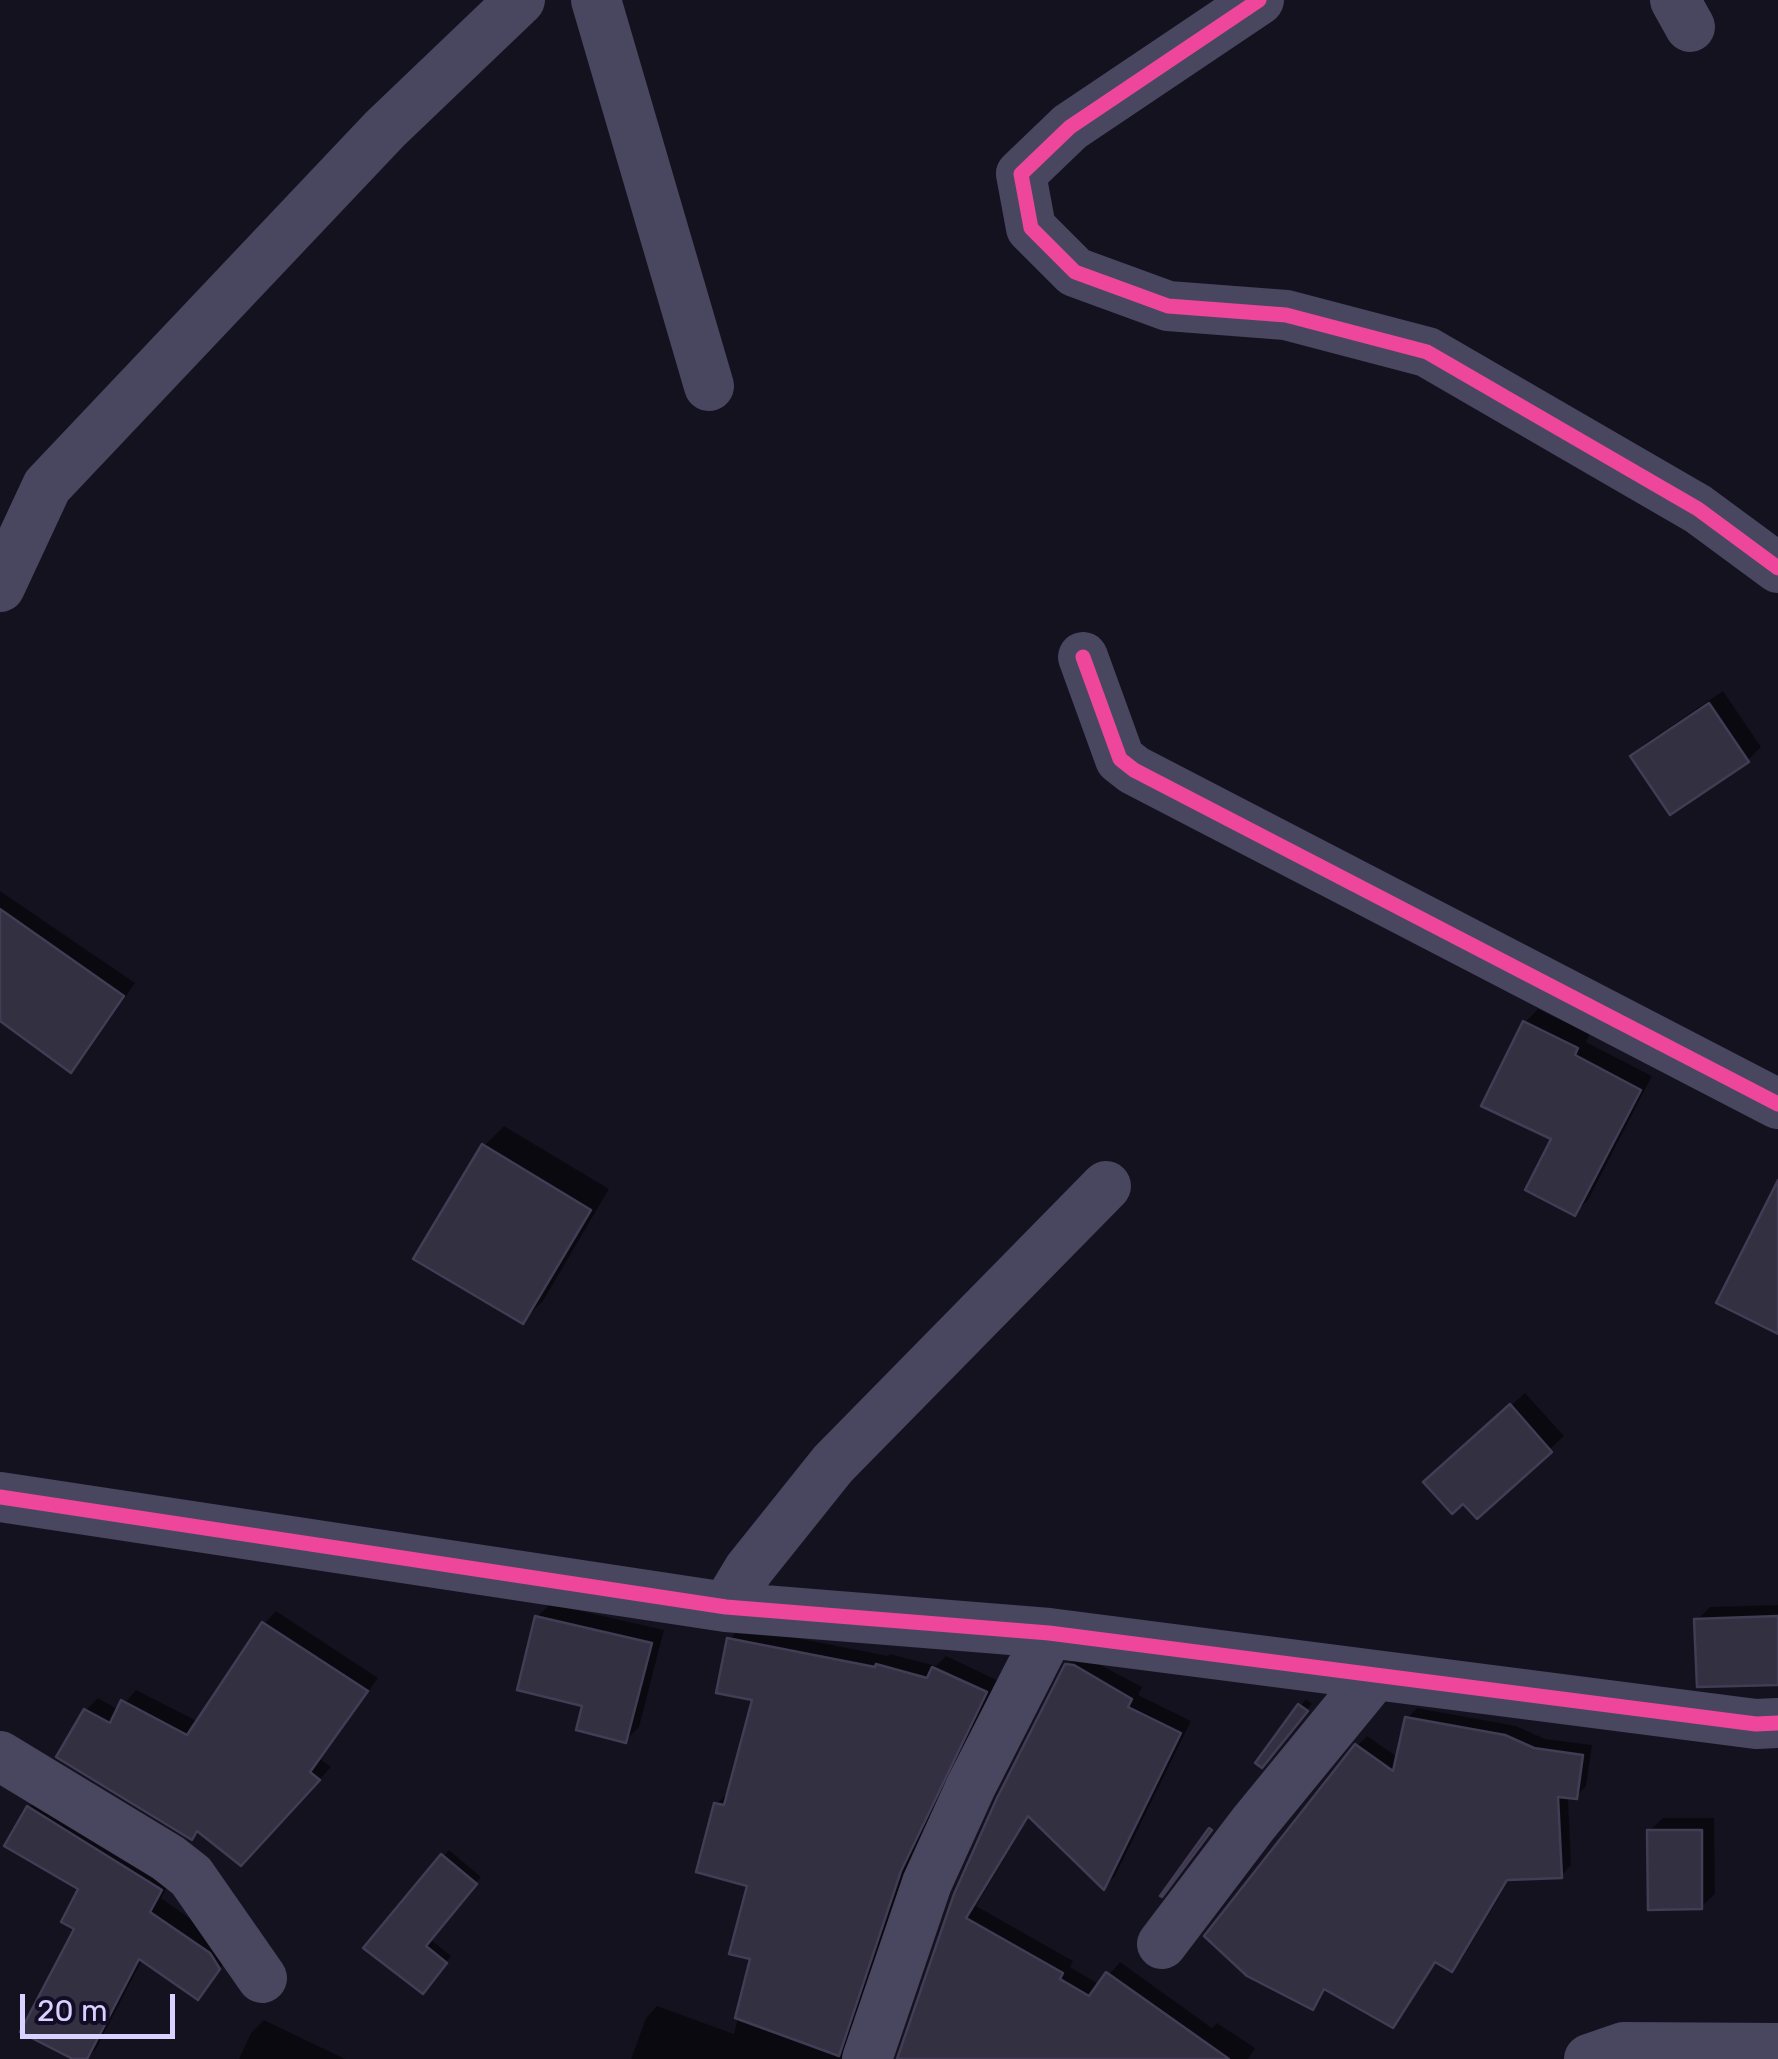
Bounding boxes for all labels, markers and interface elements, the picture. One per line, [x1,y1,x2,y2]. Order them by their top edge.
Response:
scale bar [25,1974,180,2036]
text: 20 m [37,1993,108,2029]

